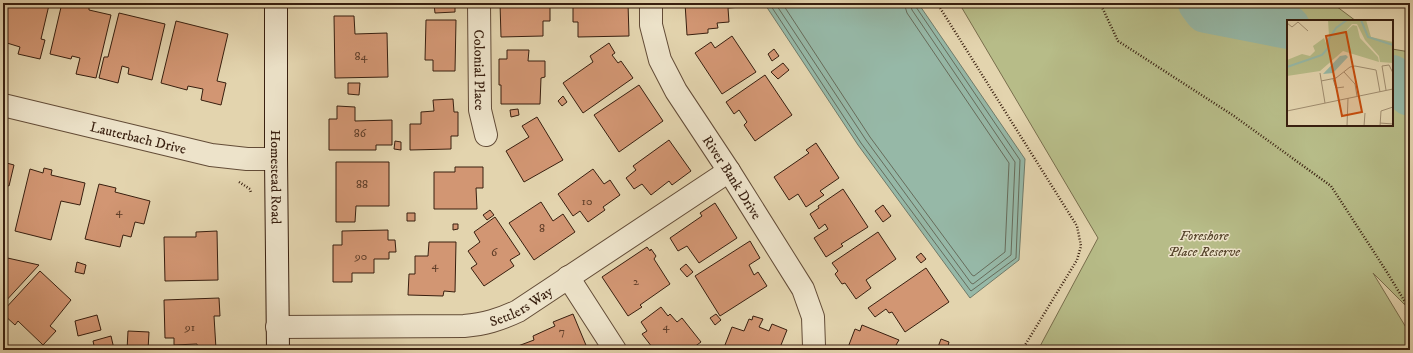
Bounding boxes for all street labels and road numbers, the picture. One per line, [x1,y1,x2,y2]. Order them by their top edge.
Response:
street label: Colonial Place [469,29,488,111]
street label: Lauterbach Drive [88,118,188,159]
street label: Homestead Road [266,130,285,224]
street label: River Bank Drive [698,132,765,223]
street label: Settlers Way [488,282,557,331]

